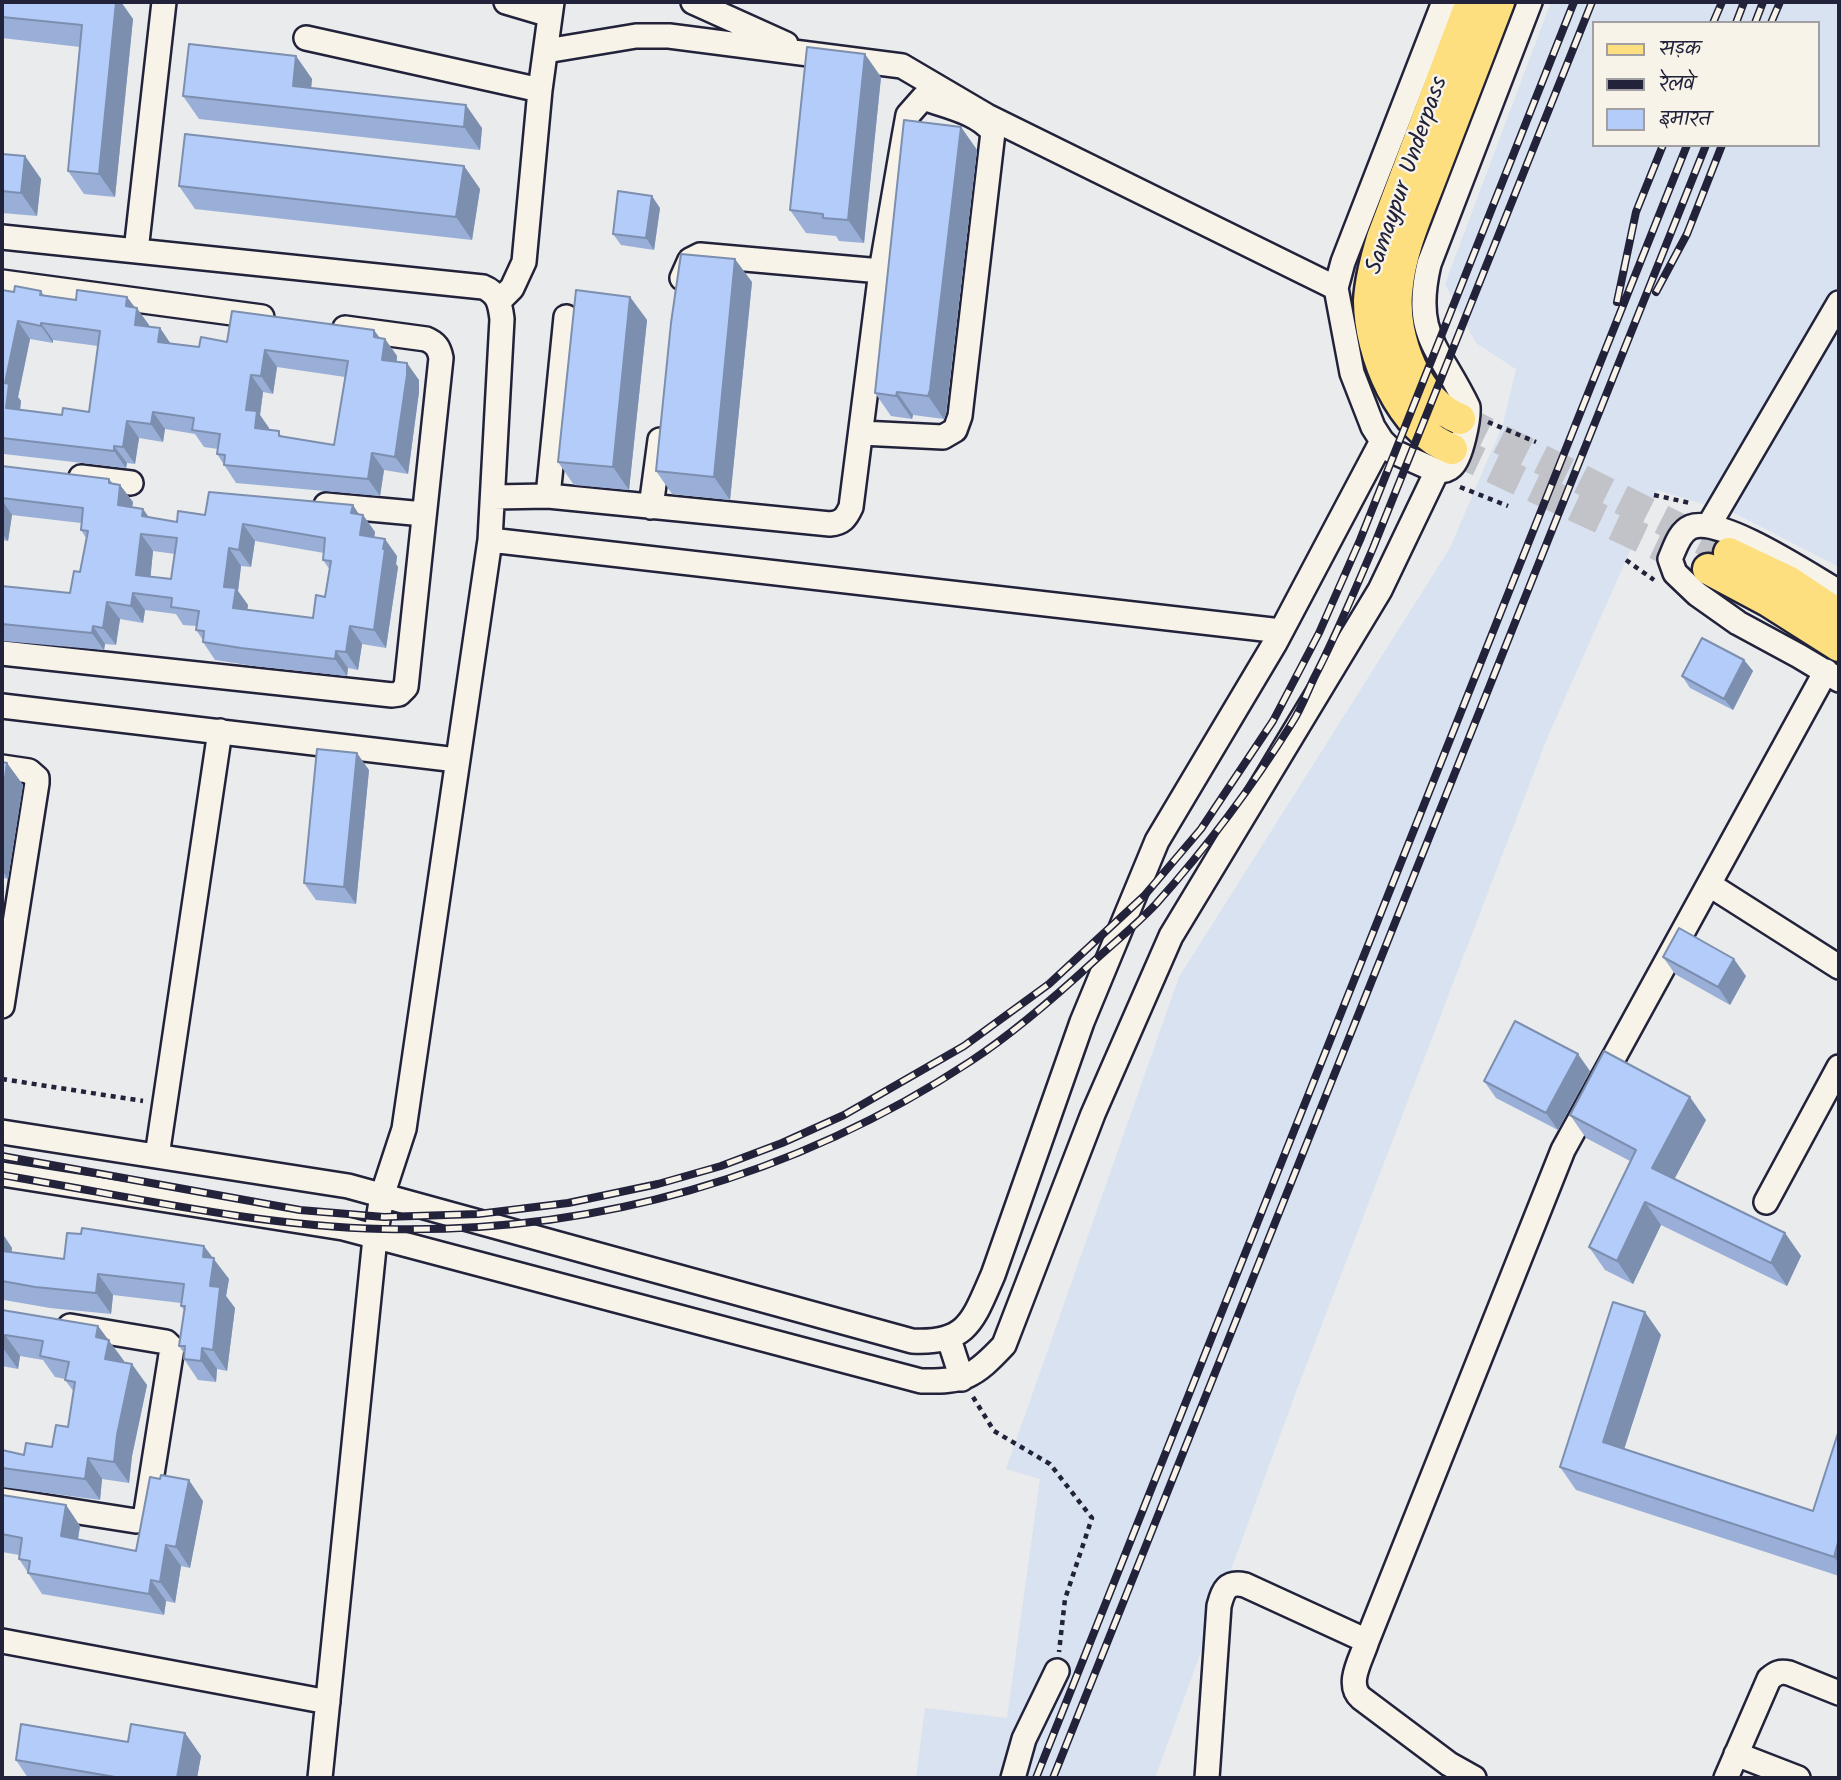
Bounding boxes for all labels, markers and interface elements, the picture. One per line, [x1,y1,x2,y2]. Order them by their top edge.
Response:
legend [1592,21,1820,147]
text: सड़क [1659,33,1701,66]
text: रेलवे [1659,68,1694,101]
street label: Samaypur Underpass [1362,73,1456,279]
text: इमारत [1659,103,1711,136]

